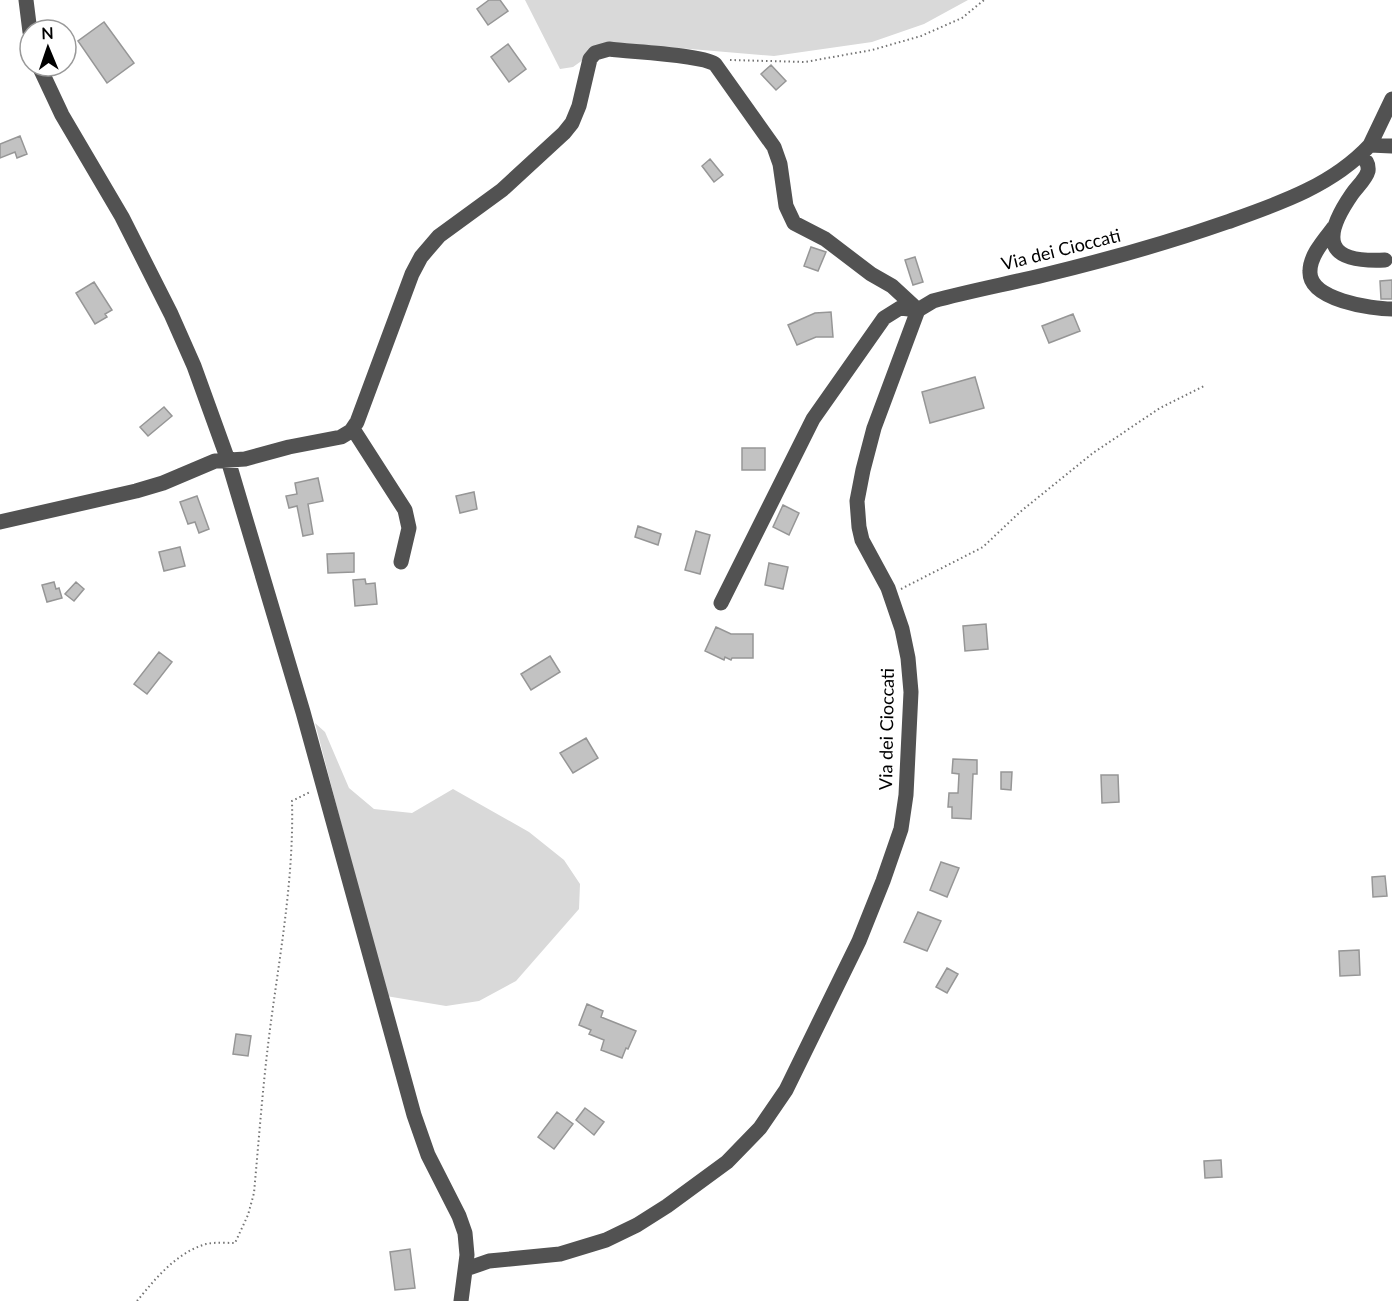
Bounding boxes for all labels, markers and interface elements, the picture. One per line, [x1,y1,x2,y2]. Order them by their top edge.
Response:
north arrow [18,18,78,78]
text: N [41,23,54,42]
street label: Via dei Cioccati [999,224,1123,274]
street label: Via dei Cioccati [874,668,898,790]

